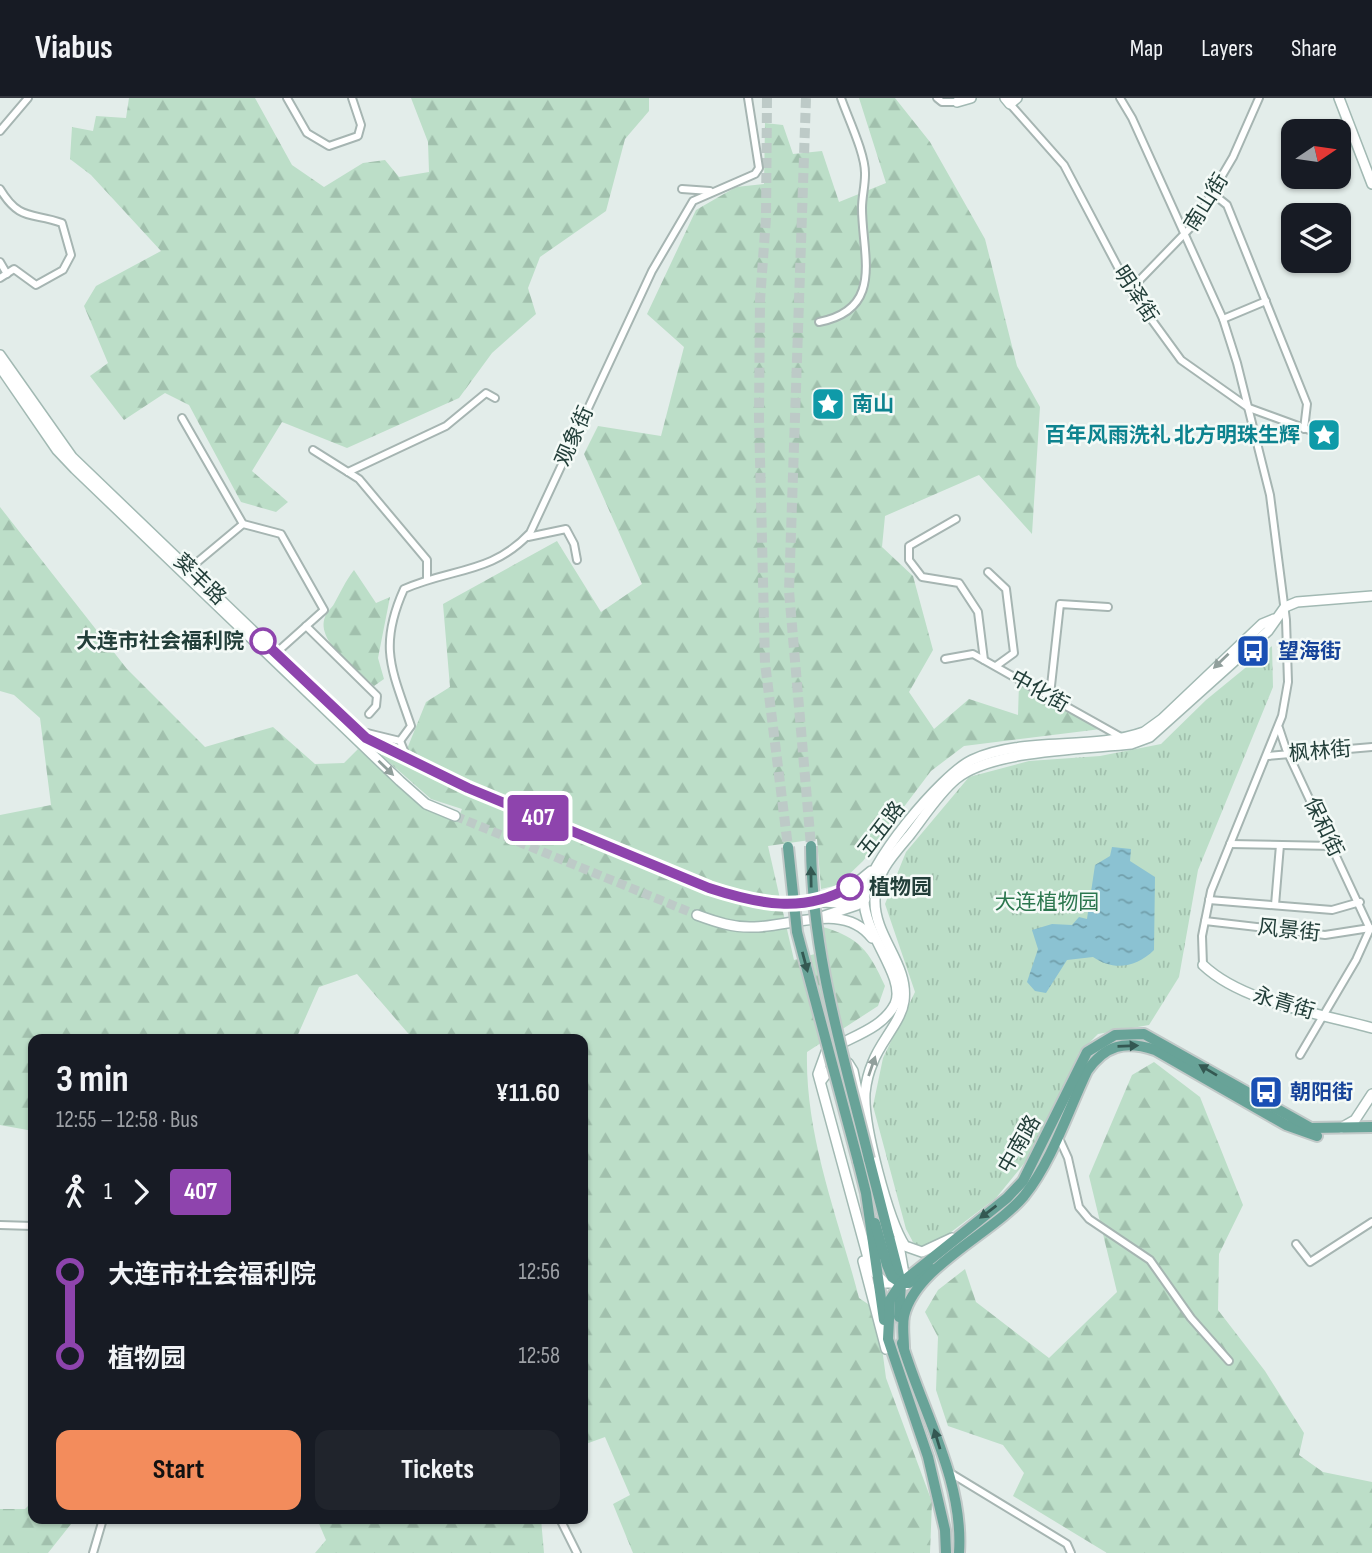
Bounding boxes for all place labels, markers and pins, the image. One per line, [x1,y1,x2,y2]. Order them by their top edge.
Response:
place icon: 南山 [809,385,847,423]
place label: 南山 [852,392,894,417]
place icon: 百年风雨洗礼 北方明珠生辉 [1305,416,1343,454]
place label: 百年风雨洗礼 北方明珠生辉 [1045,423,1300,448]
marker: 大连市社会福利院 [250,628,276,654]
place label: 大连市社会福利院 [76,629,244,654]
bus stop icon: 望海街 [1234,632,1272,670]
place label: 望海街 [1278,639,1341,664]
marker: 植物园 [837,874,863,900]
place label: 植物园 [869,875,932,900]
bus stop icon: 朝阳街 [1247,1073,1285,1111]
place label: 朝阳街 [1290,1080,1353,1105]

